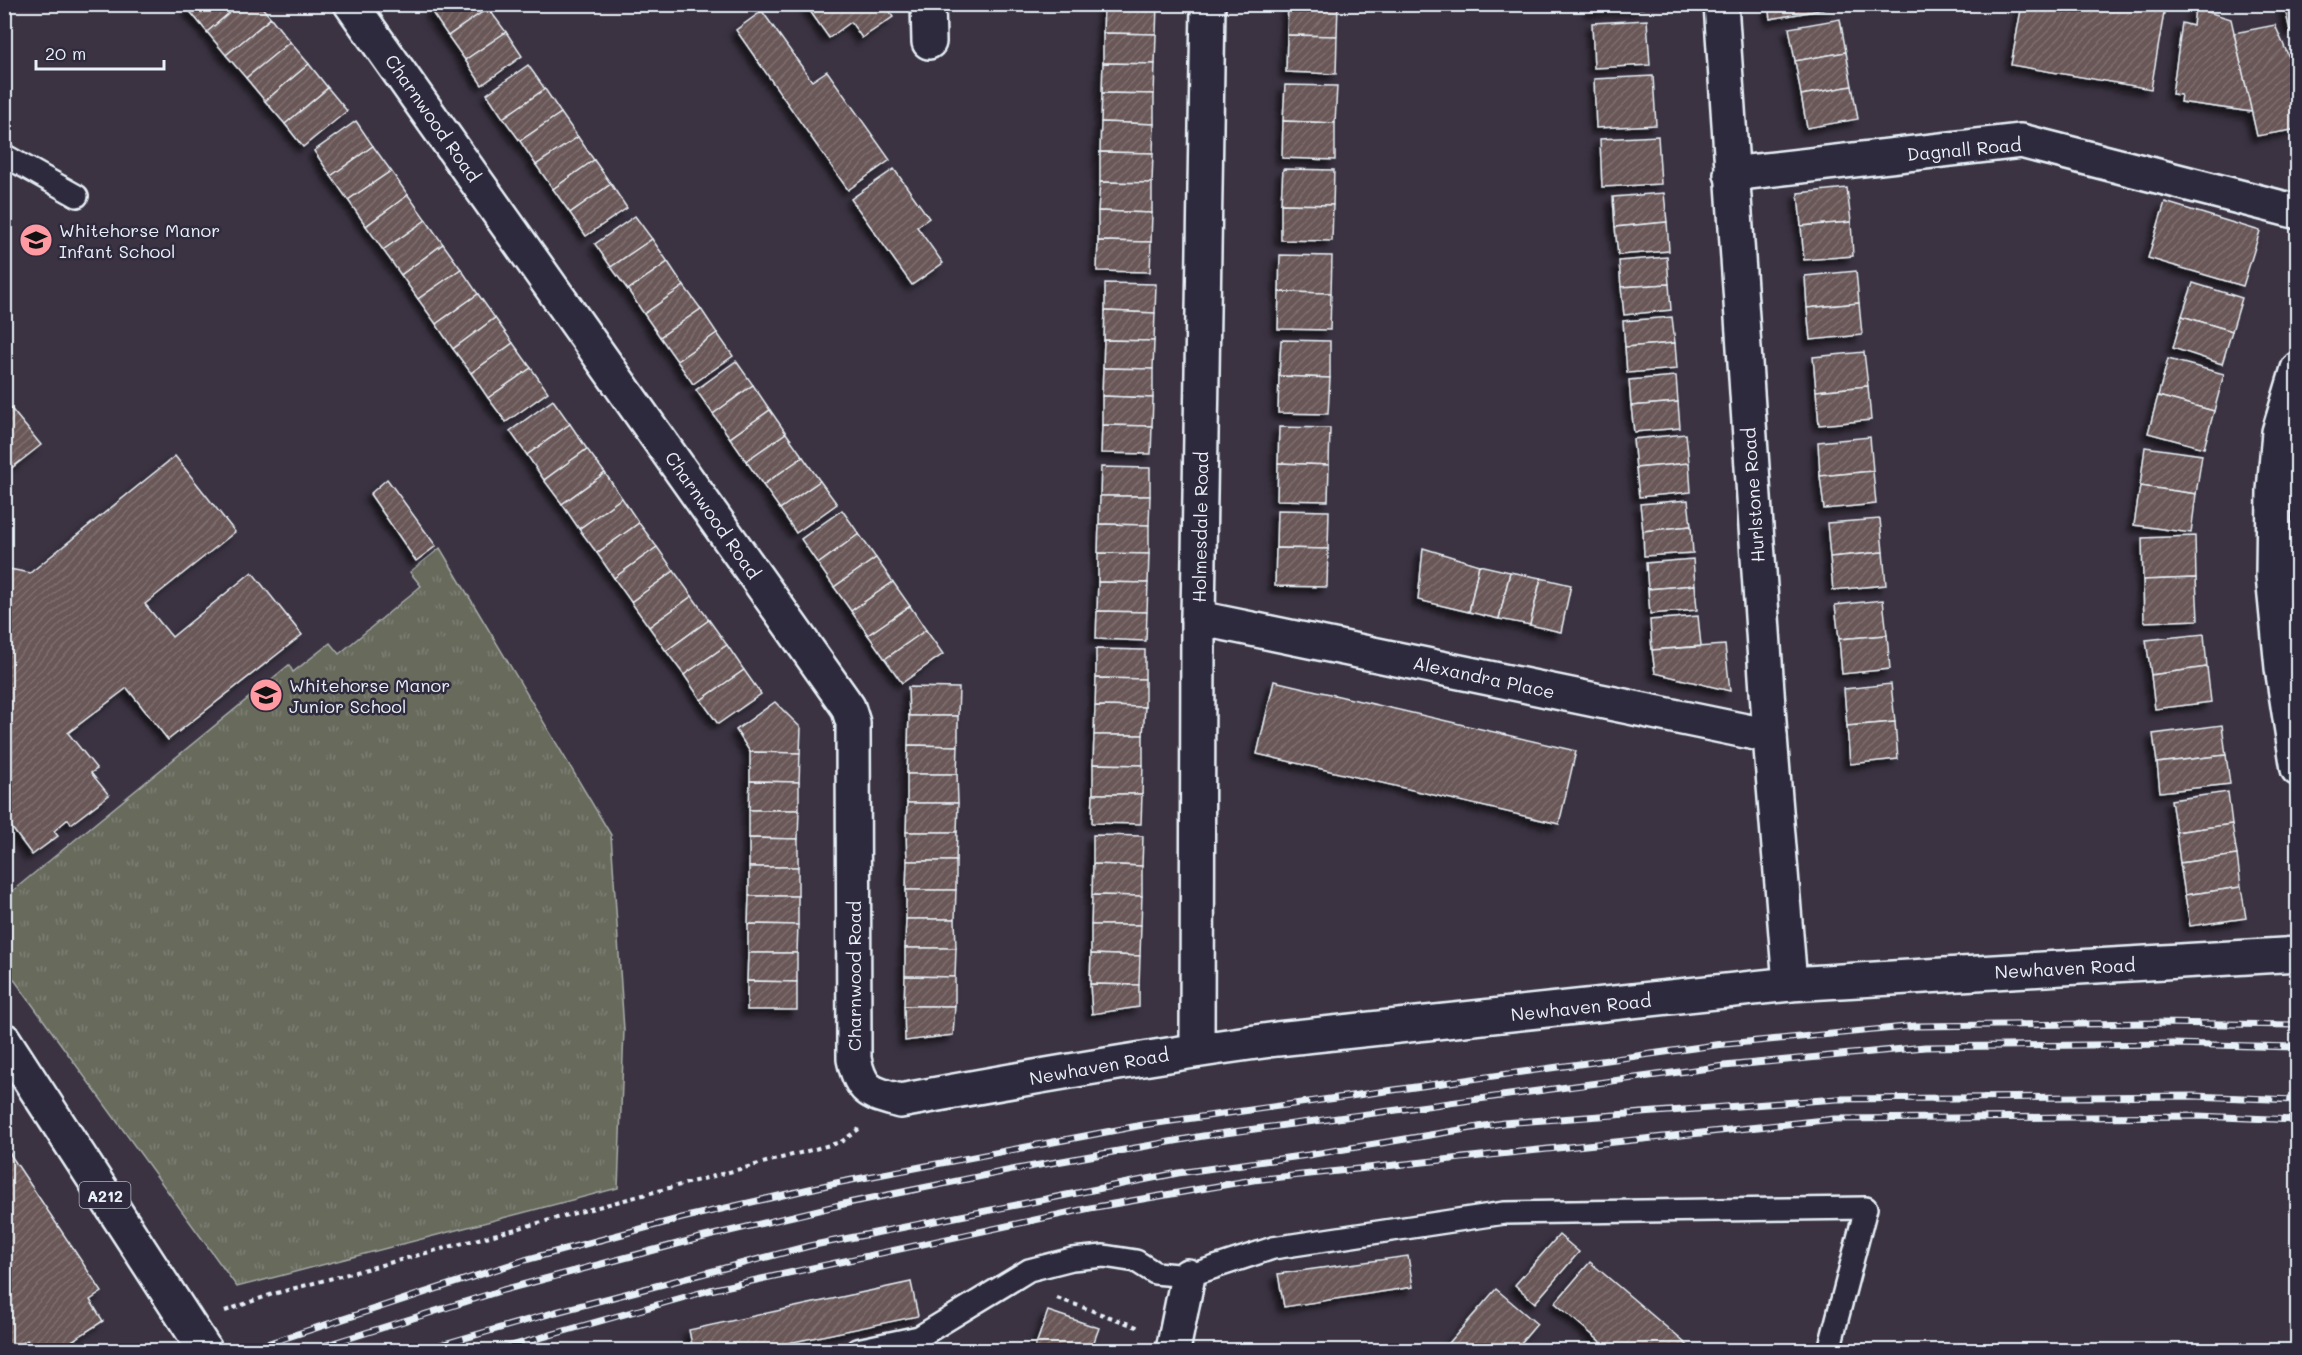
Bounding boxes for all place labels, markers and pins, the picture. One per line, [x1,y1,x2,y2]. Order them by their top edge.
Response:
place label: Whitehorse Manor Infant School [59,218,220,263]
school or university icon: Whitehorse Manor Infant School [18,222,54,258]
place label: Whitehorse Manor Junior School [289,673,450,718]
school or university icon: Whitehorse Manor Junior School [248,677,284,713]

